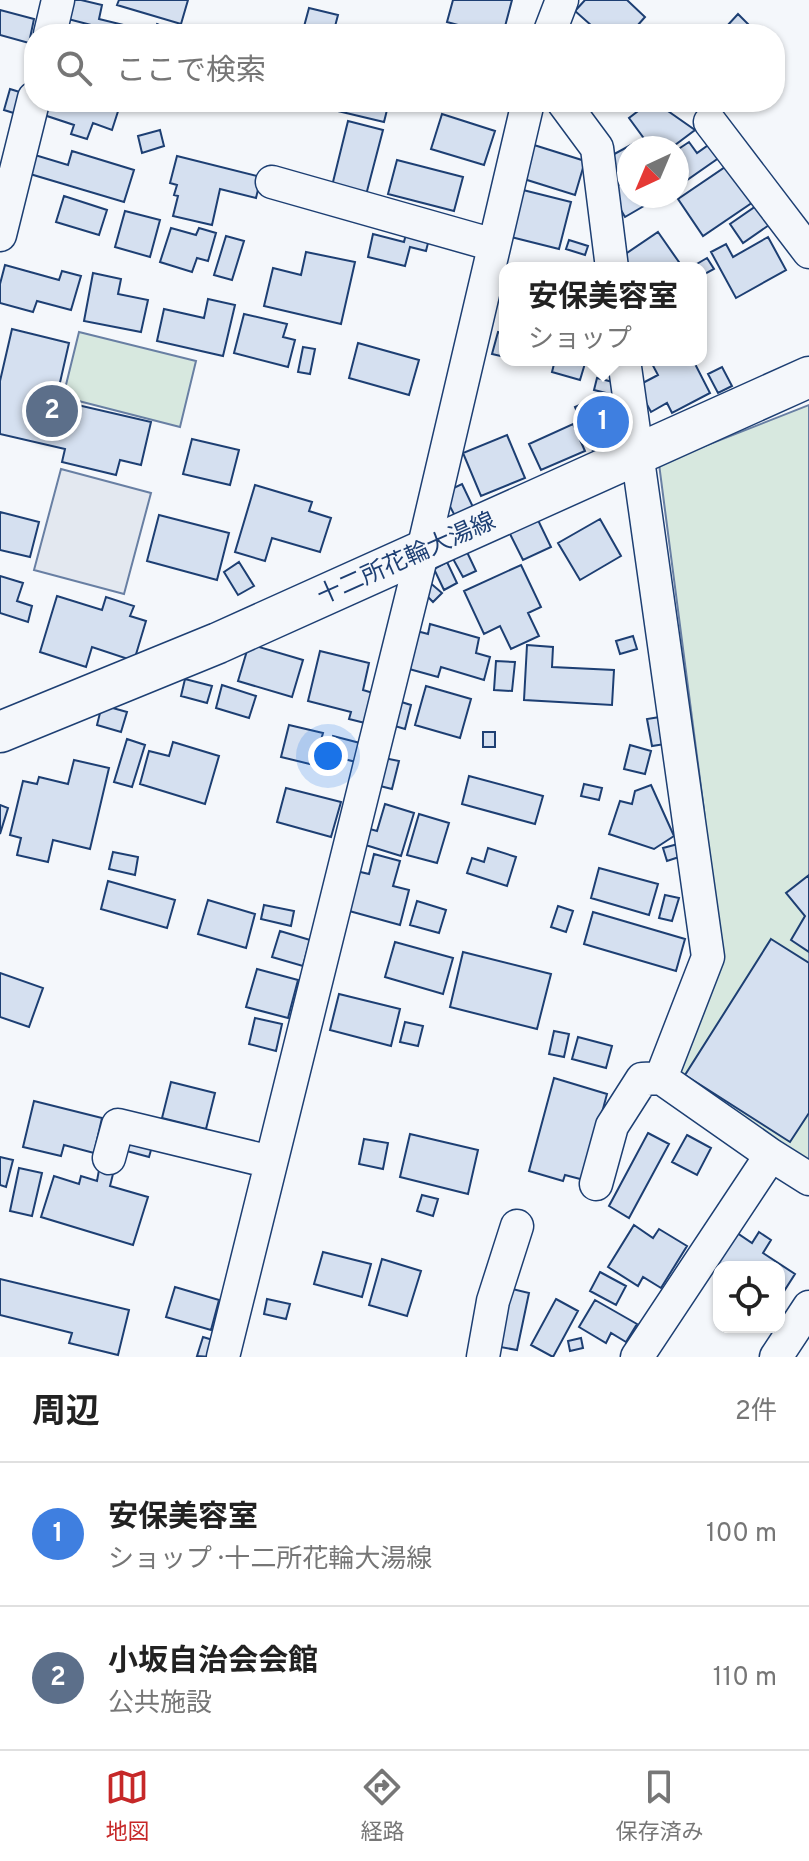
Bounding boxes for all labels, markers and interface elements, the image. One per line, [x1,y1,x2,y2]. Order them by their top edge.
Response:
search box [24,24,785,112]
icon: search [52,46,96,90]
text: ここで検索 [116,54,266,91]
north arrow [617,136,689,208]
popup [499,262,707,366]
text: 安保美容室 [528,280,678,317]
text: ショップ [528,324,632,357]
pin: 2 [26,381,78,441]
pin: 1 [577,392,629,452]
street label: 十二所花輪大湯線 [313,507,501,613]
your location [308,736,348,776]
map controls [713,1261,785,1333]
button: locate [713,1261,785,1333]
text: 周辺 [32,1392,100,1435]
text: 2件 [735,1396,777,1429]
text: 安保美容室 [108,1500,258,1537]
text: 1 [53,1518,63,1551]
text: 100 m [706,1518,777,1551]
text: ショップ · 十二所花輪大湯線 [108,1544,432,1577]
text: 小坂自治会会館 [108,1644,318,1681]
text: 2 [50,1662,66,1695]
text: 110 m [713,1662,777,1695]
text: 公共施設 [108,1688,212,1721]
tab: 地図 [105,1765,150,1847]
tab: 経路 [360,1765,405,1847]
tab: 保存済み [615,1765,704,1847]

